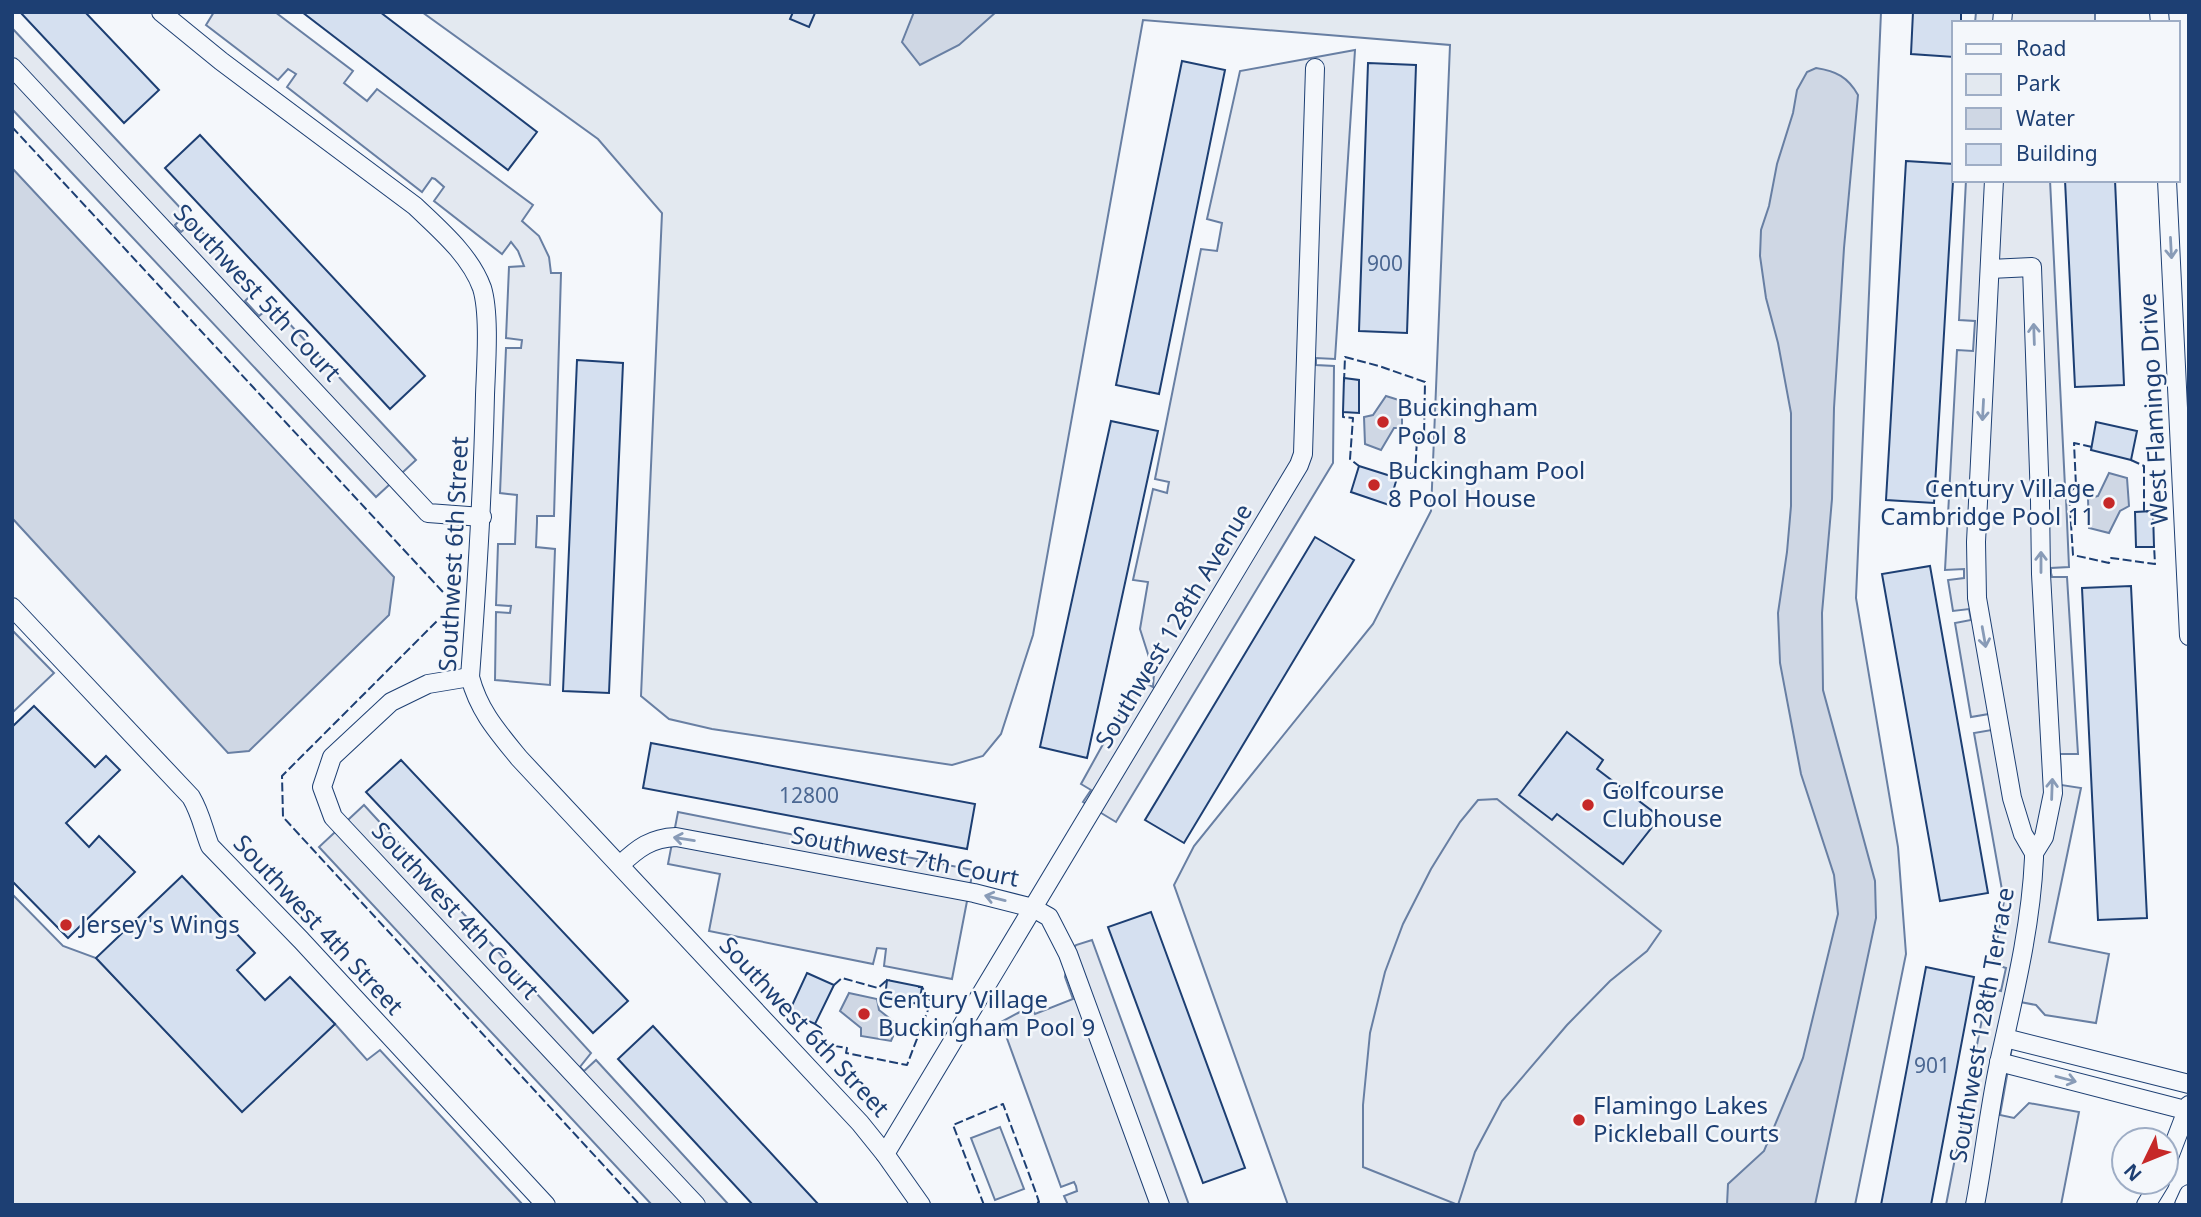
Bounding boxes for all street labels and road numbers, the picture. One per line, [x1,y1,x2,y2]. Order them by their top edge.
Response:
street label: Southwest 5th Court [167,196,349,388]
street label: West Flamingo Drive [2130,292,2175,526]
street label: Southwest 6th Street [430,435,475,672]
street label: Southwest 128th Avenue [1086,497,1259,754]
street label: Southwest 4th Court [365,814,547,1006]
street label: Southwest 7th Court [789,817,1022,894]
street label: Southwest 4th Street [227,827,412,1022]
street label: Southwest 128th Terrace [1940,885,2021,1165]
street label: Southwest 6th Street [713,929,898,1124]

